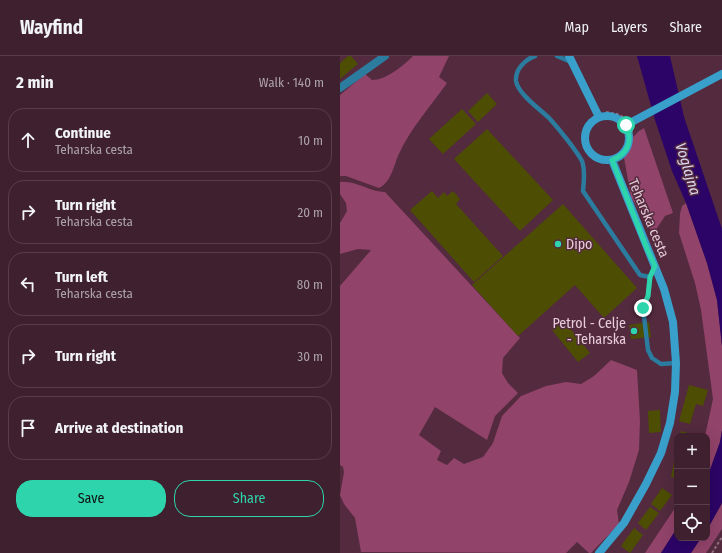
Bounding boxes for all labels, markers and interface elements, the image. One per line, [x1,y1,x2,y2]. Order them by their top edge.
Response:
text: Wayfind [20,16,83,39]
text: Map [565,19,589,36]
text: Layers [611,19,647,36]
text: Share [669,19,702,36]
text: 2 min [16,72,54,93]
text: Walk · 140 m [259,75,324,90]
route start [617,116,635,134]
text: Continue [55,124,111,142]
icon: ahead [17,129,39,151]
text: 10 m [298,133,323,148]
water label: Voglajna [672,141,705,198]
text: Teharska cesta [55,142,133,157]
street label: Teharska cesta [624,176,673,260]
text: Turn right [55,196,116,214]
icon: right [17,201,39,223]
text: 20 m [297,205,323,220]
text: Teharska cesta [55,214,133,229]
place label: Dipo [566,236,592,253]
marker: Dipo [553,239,563,249]
text: Turn left [55,268,108,286]
icon: left [17,273,39,295]
text: 80 m [297,277,323,292]
text: Teharska cesta [55,286,133,301]
route end [634,299,652,317]
place label: Petrol - Celje - Teharska [552,315,626,348]
marker: Petrol - Celje - Teharska [629,326,639,336]
icon: right [17,345,39,367]
text: Turn right [55,347,116,365]
text: 30 m [297,349,323,364]
icon: arrive [17,417,39,439]
text: Arrive at destination [55,419,183,437]
map controls [674,433,710,541]
button: + [674,433,710,469]
button: − [674,469,710,505]
button: Save [16,480,166,517]
button: Share [174,480,324,517]
button: locate [674,505,710,541]

